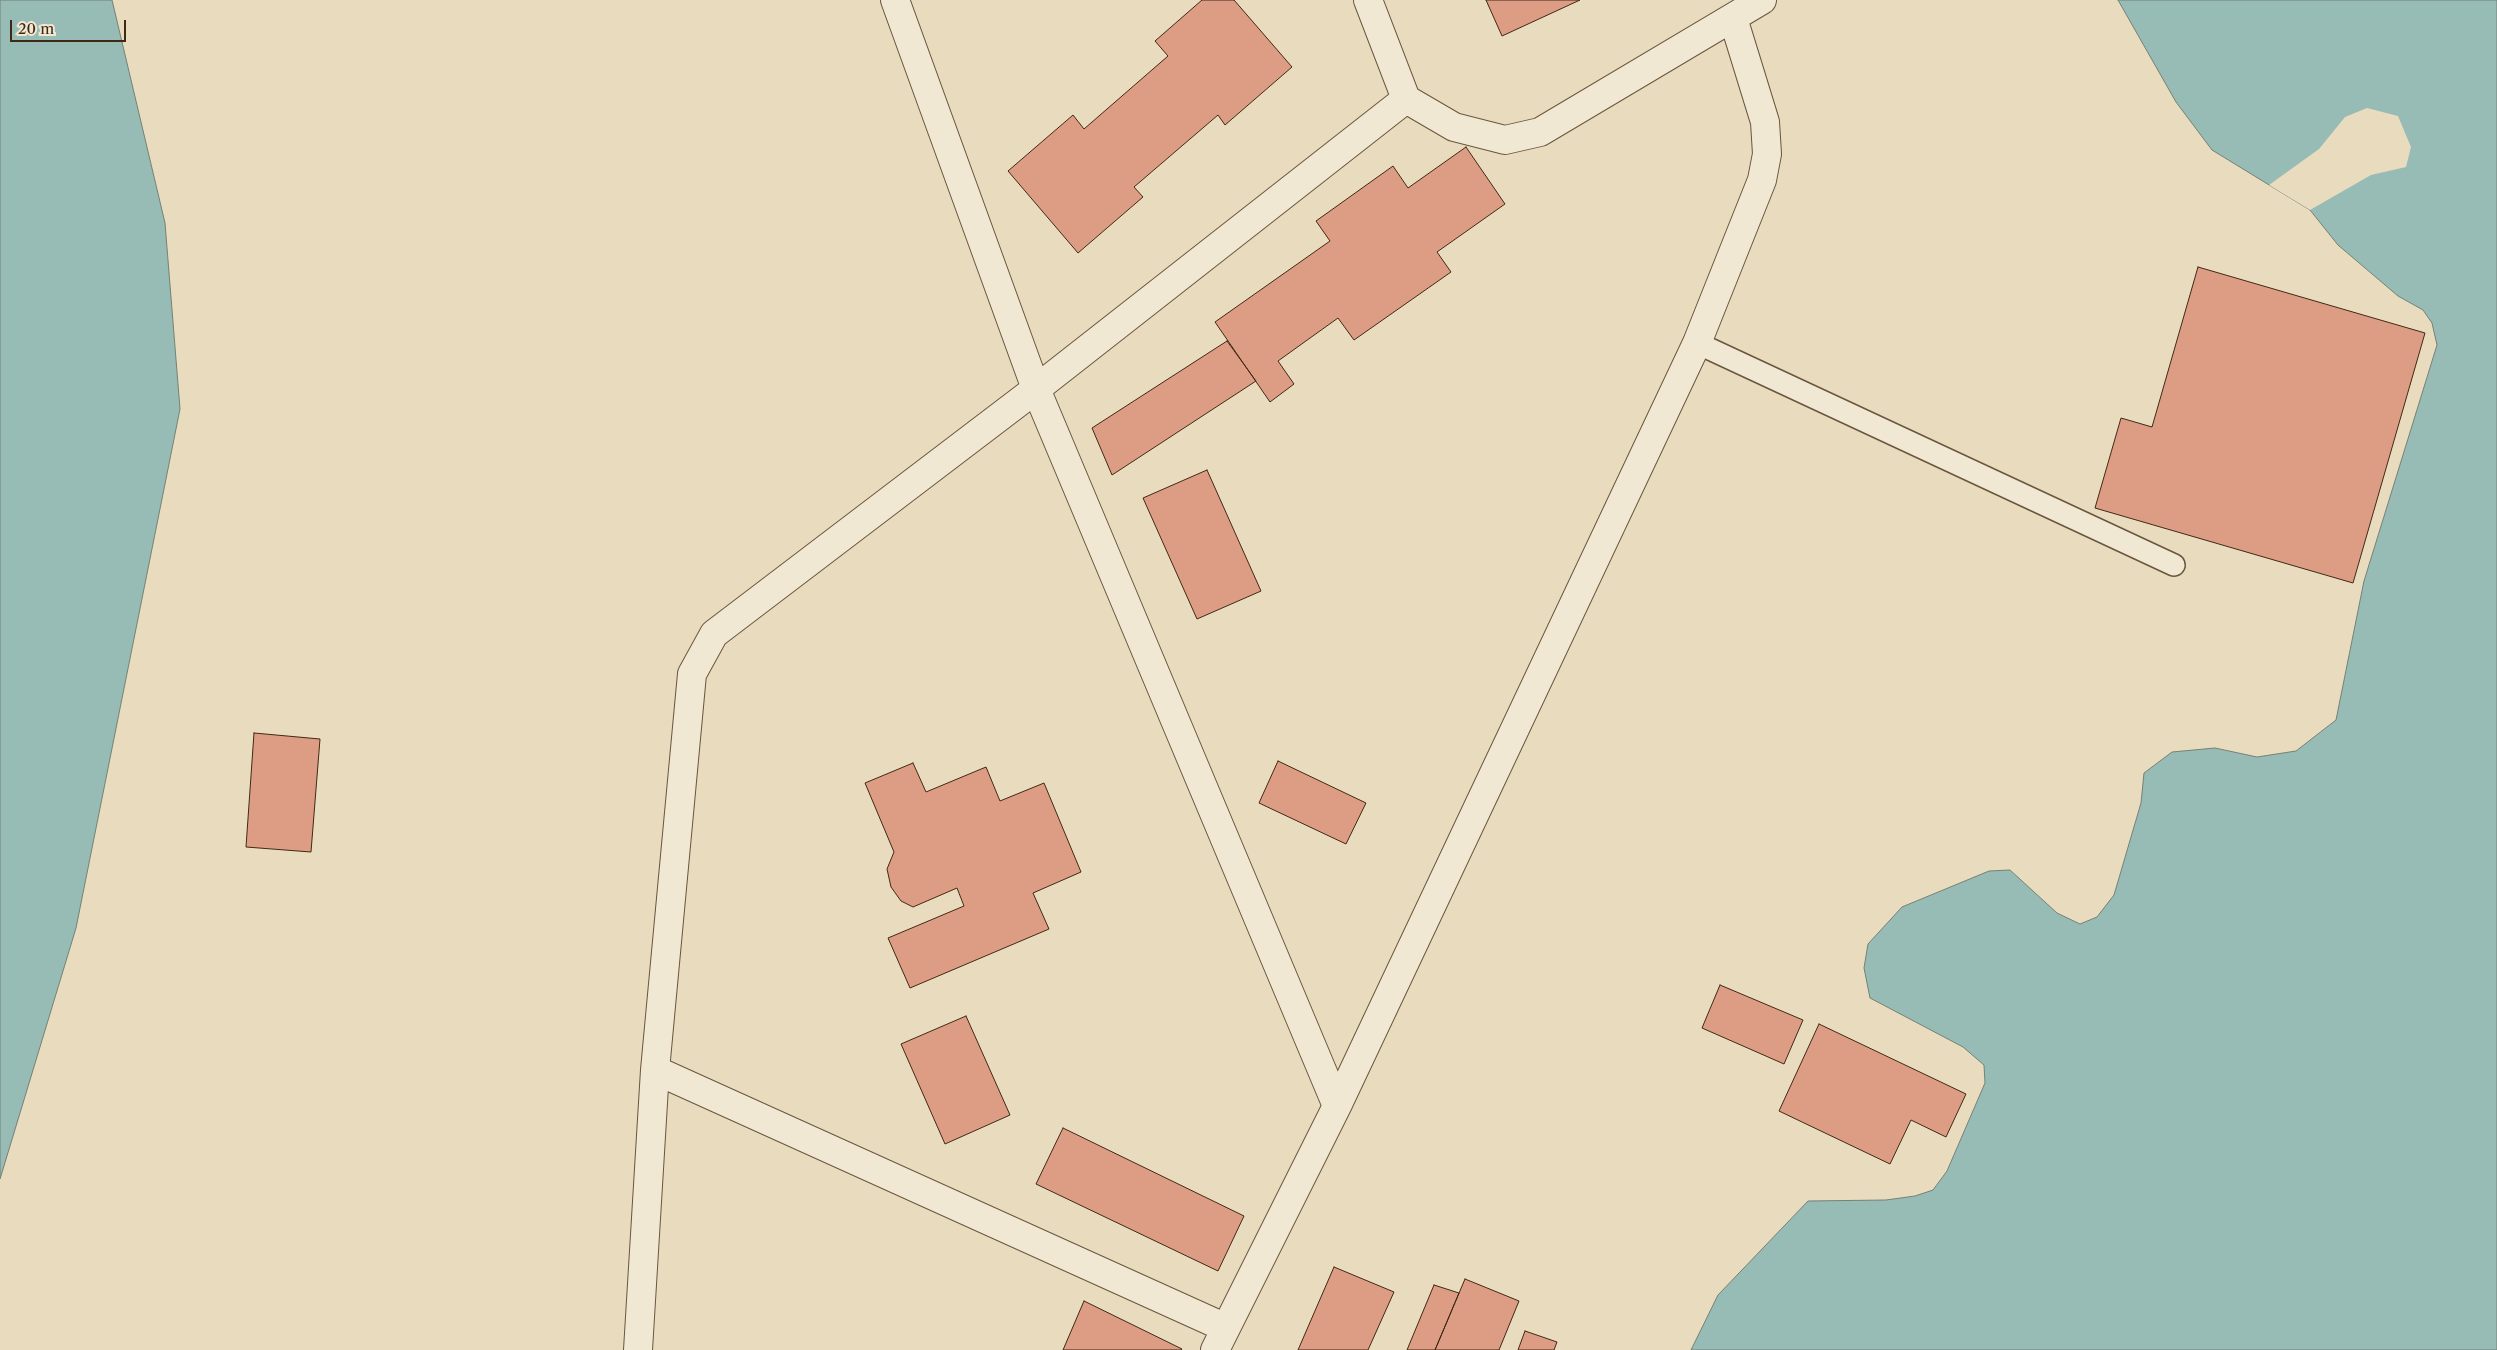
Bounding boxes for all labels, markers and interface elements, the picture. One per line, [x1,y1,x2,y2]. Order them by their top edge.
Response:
scale bar [12,10,129,42]
text: 20 m [18,19,54,38]

